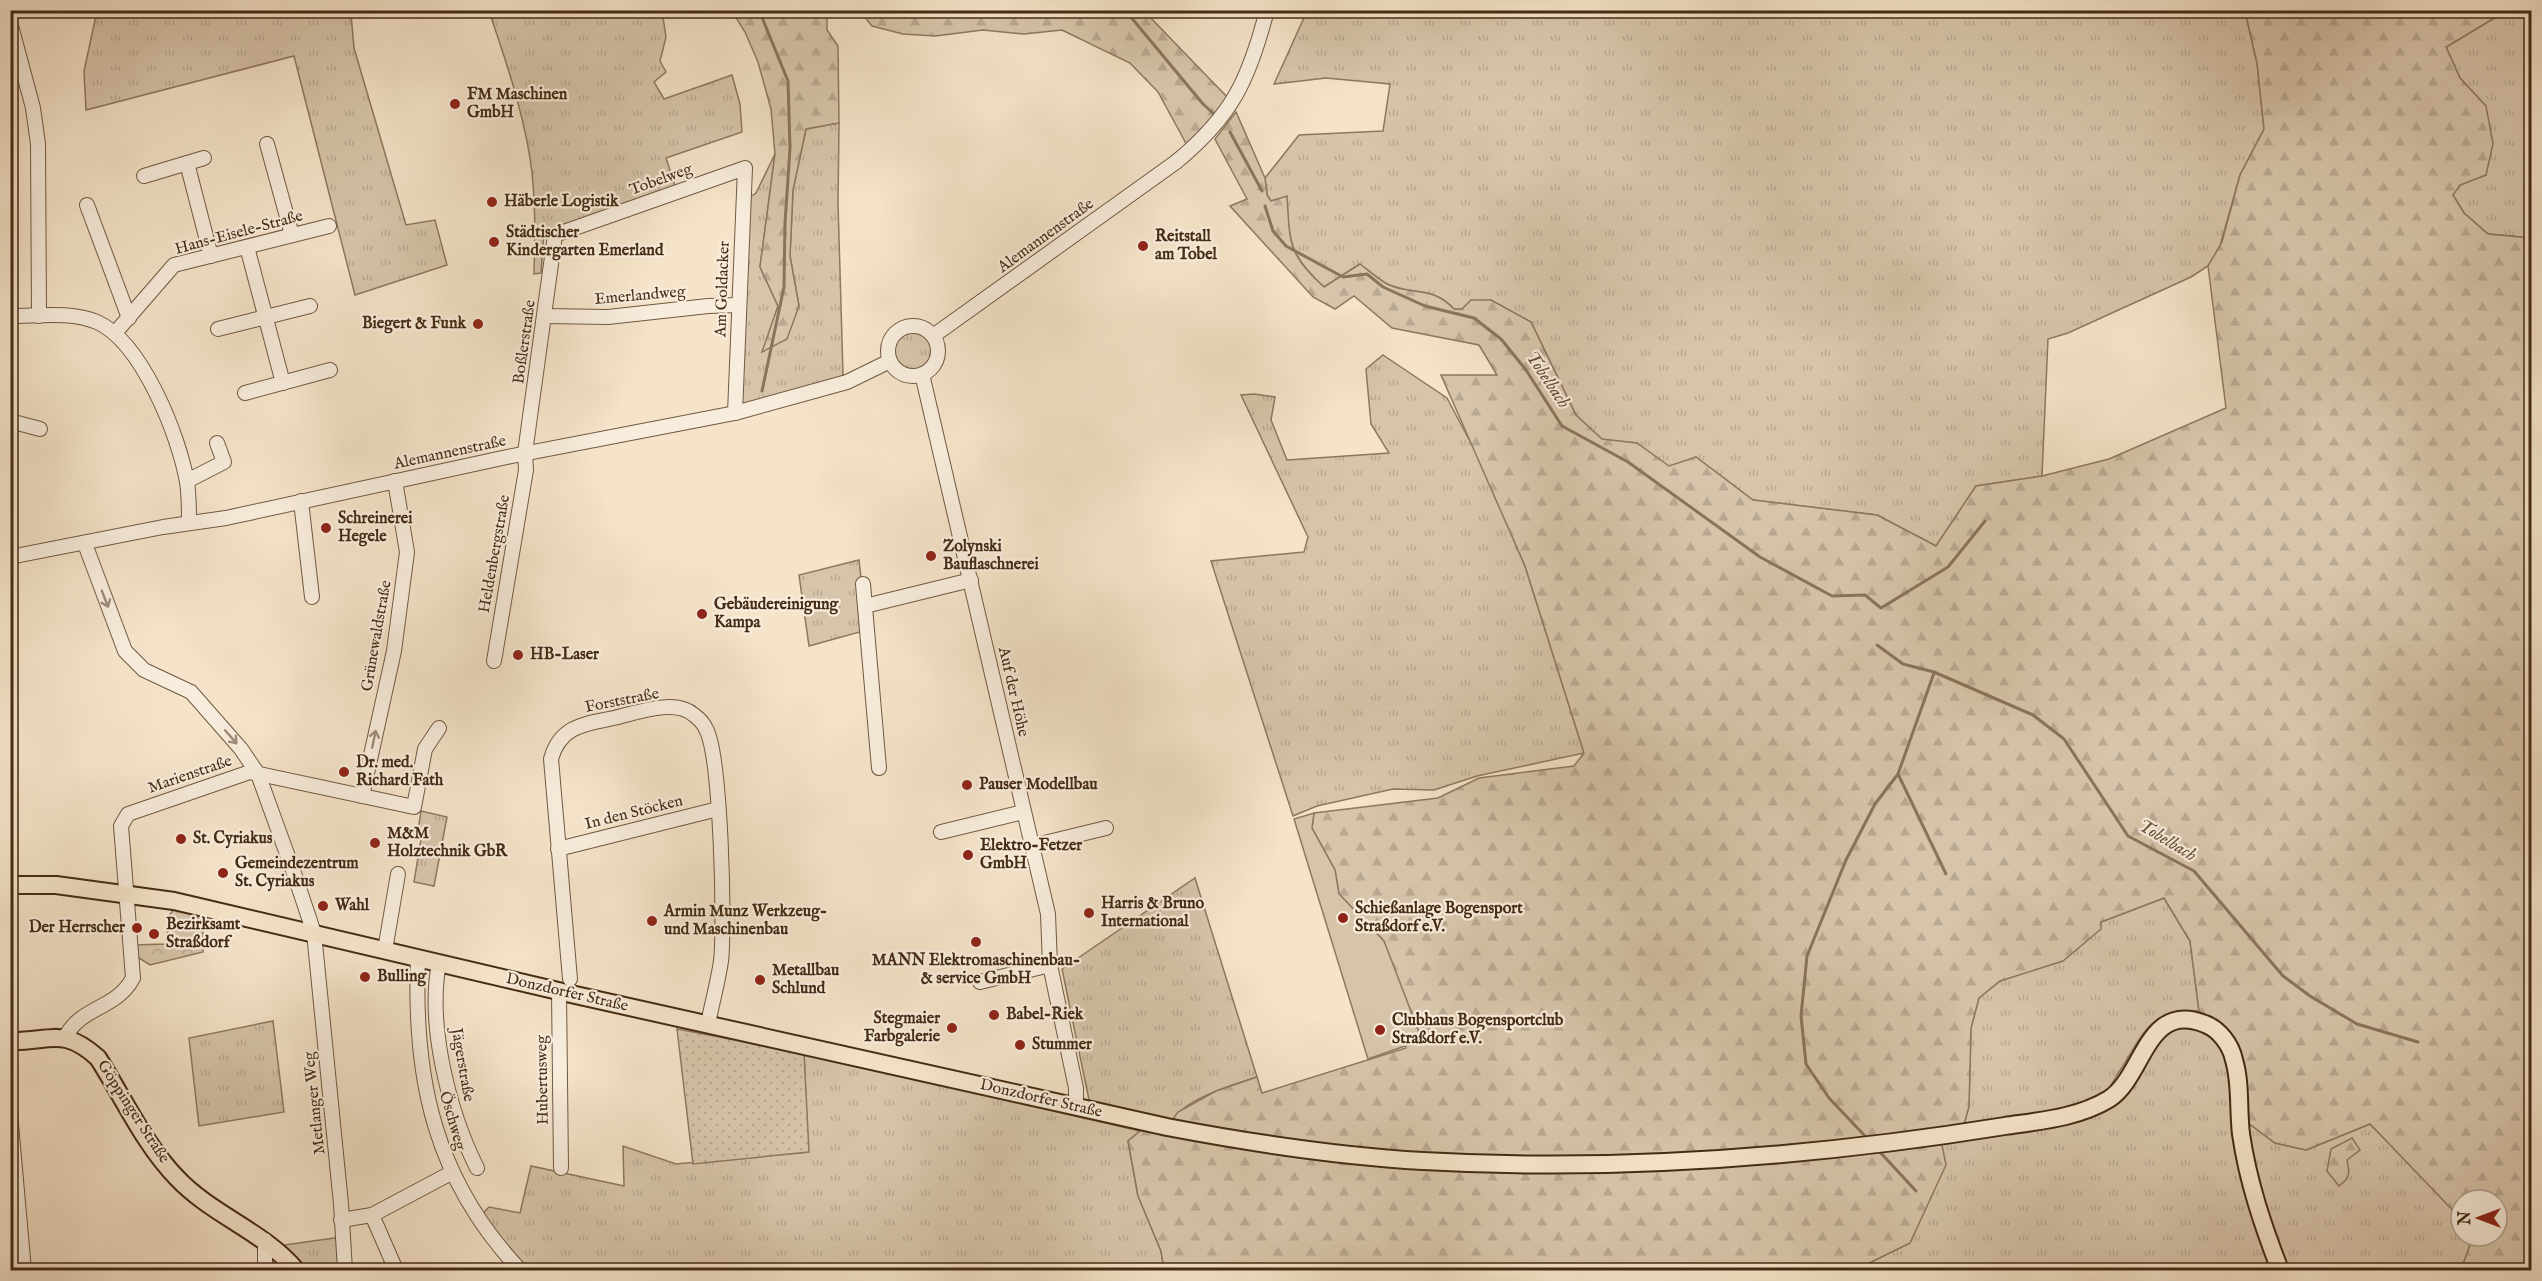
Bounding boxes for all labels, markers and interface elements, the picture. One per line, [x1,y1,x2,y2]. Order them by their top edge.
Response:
place label: FM Maschinen GmbH [467,85,568,123]
marker: FM Maschinen GmbH [448,97,462,111]
street label: Tobelweg [627,159,695,201]
place label: Häberle Logistik [504,192,619,212]
street label: Alemannenstraße [993,194,1098,278]
marker: Häberle Logistik [485,195,499,209]
street label: Hans-Eisele-Straße [173,206,305,260]
place label: Städtischer Kindergarten Emerland [506,223,664,261]
place label: Reitstall am Tobel [1155,227,1218,265]
marker: Städtischer Kindergarten Emerland [487,235,501,249]
marker: Reitstall am Tobel [1136,239,1150,253]
street label: Am Goldacker [711,240,735,338]
street label: Emerlandweg [594,282,687,310]
street label: Boßlerstraße [509,299,541,385]
place label: Biegert & Funk [362,314,466,334]
marker: Biegert & Funk [471,317,485,331]
water label: Tobelbach [1520,347,1575,413]
street label: Alemannenstraße [391,431,508,475]
street label: Heldenbergstraße [475,493,515,615]
place label: Schreinerei Hegele [338,509,413,547]
marker: Schreinerei Hegele [319,521,333,535]
place label: Zolynski Bauflaschnerei [943,537,1039,575]
marker: Zolynski Bauflaschnerei [924,549,938,563]
street label: Grünewaldstraße [357,579,397,693]
one-way arrow [100,589,111,607]
place label: Gebäudereinigung Kampa [714,595,840,633]
marker: Gebäudereinigung Kampa [695,607,709,621]
street label: Auf der Höhe [993,644,1033,739]
place label: HB-Laser [530,645,599,665]
marker: HB-Laser [511,648,525,662]
street label: Forststraße [583,684,661,718]
one-way arrow [224,729,238,744]
one-way arrow [369,730,381,749]
street label: Marienstraße [145,751,235,799]
place label: Dr. med. Richard Fath [356,753,444,791]
marker: Dr. med. Richard Fath [337,765,351,779]
place label: Pauser Modellbau [979,775,1098,795]
marker: Pauser Modellbau [960,778,974,792]
street label: In den Stöcken [583,791,686,835]
water label: Tobelbach [2134,815,2201,868]
place label: M&M Holztechnik GbR [387,824,508,862]
place label: St. Cyriakus [193,829,273,849]
marker: St. Cyriakus [174,832,188,846]
marker: M&M Holztechnik GbR [368,836,382,850]
place label: Elektro-Fetzer GmbH [980,836,1082,874]
marker: Elektro-Fetzer GmbH [961,848,975,862]
place label: Gemeindezentrum St. Cyriakus [235,854,359,892]
marker: Gemeindezentrum St. Cyriakus [216,866,230,880]
place label: Harris & Bruno International [1101,894,1205,932]
place label: Wahl [334,896,370,916]
marker: Wahl [316,899,330,913]
place label: Schießanlage Bogensport Straßdorf e.V. [1355,899,1523,937]
place label: Armin Munz Werkzeug- und Maschinenbau [663,902,827,940]
marker: Harris & Bruno International [1082,906,1096,920]
marker: Schießanlage Bogensport Straßdorf e.V. [1336,911,1350,925]
marker: Armin Munz Werkzeug- und Maschinenbau [645,914,659,928]
place label: Bezirksamt Straßdorf [166,915,241,953]
place label: Der Herrscher [29,918,125,938]
marker: Der Herrscher [130,921,144,935]
marker: Bezirksamt Straßdorf [147,927,161,941]
marker: MANN Elektromaschinenbau- & service GmbH [969,935,983,949]
place label: MANN Elektromaschinenbau- & service GmbH [872,951,1080,989]
place label: Metallbau Schlund [772,961,840,999]
place label: Bulling [377,967,427,987]
street label: Donzdorfer Straße [504,969,630,1017]
marker: Bulling [358,970,372,984]
marker: Metallbau Schlund [753,973,767,987]
place label: Babel-Riek [1006,1005,1084,1025]
marker: Babel-Riek [987,1008,1001,1022]
place label: Stegmaier Farbgalerie [864,1009,941,1047]
place label: Clubhaus Bogensportclub Straßdorf e.V. [1392,1011,1564,1049]
marker: Stegmaier Farbgalerie [945,1021,959,1035]
marker: Clubhaus Bogensportclub Straßdorf e.V. [1373,1023,1387,1037]
street label: Jägerstraße [445,1025,478,1103]
street label: Hubertusweg [532,1035,554,1125]
place label: Stummer [1032,1035,1092,1055]
marker: Stummer [1013,1038,1027,1052]
street label: Metlanger Weg [300,1050,330,1155]
street label: Göppinger Straße [92,1057,174,1167]
street label: Donzdorfer Straße [978,1075,1104,1123]
street label: Öschweg [434,1089,471,1153]
north arrow [2449,1188,2509,1248]
text: N [2456,1211,2476,1226]

